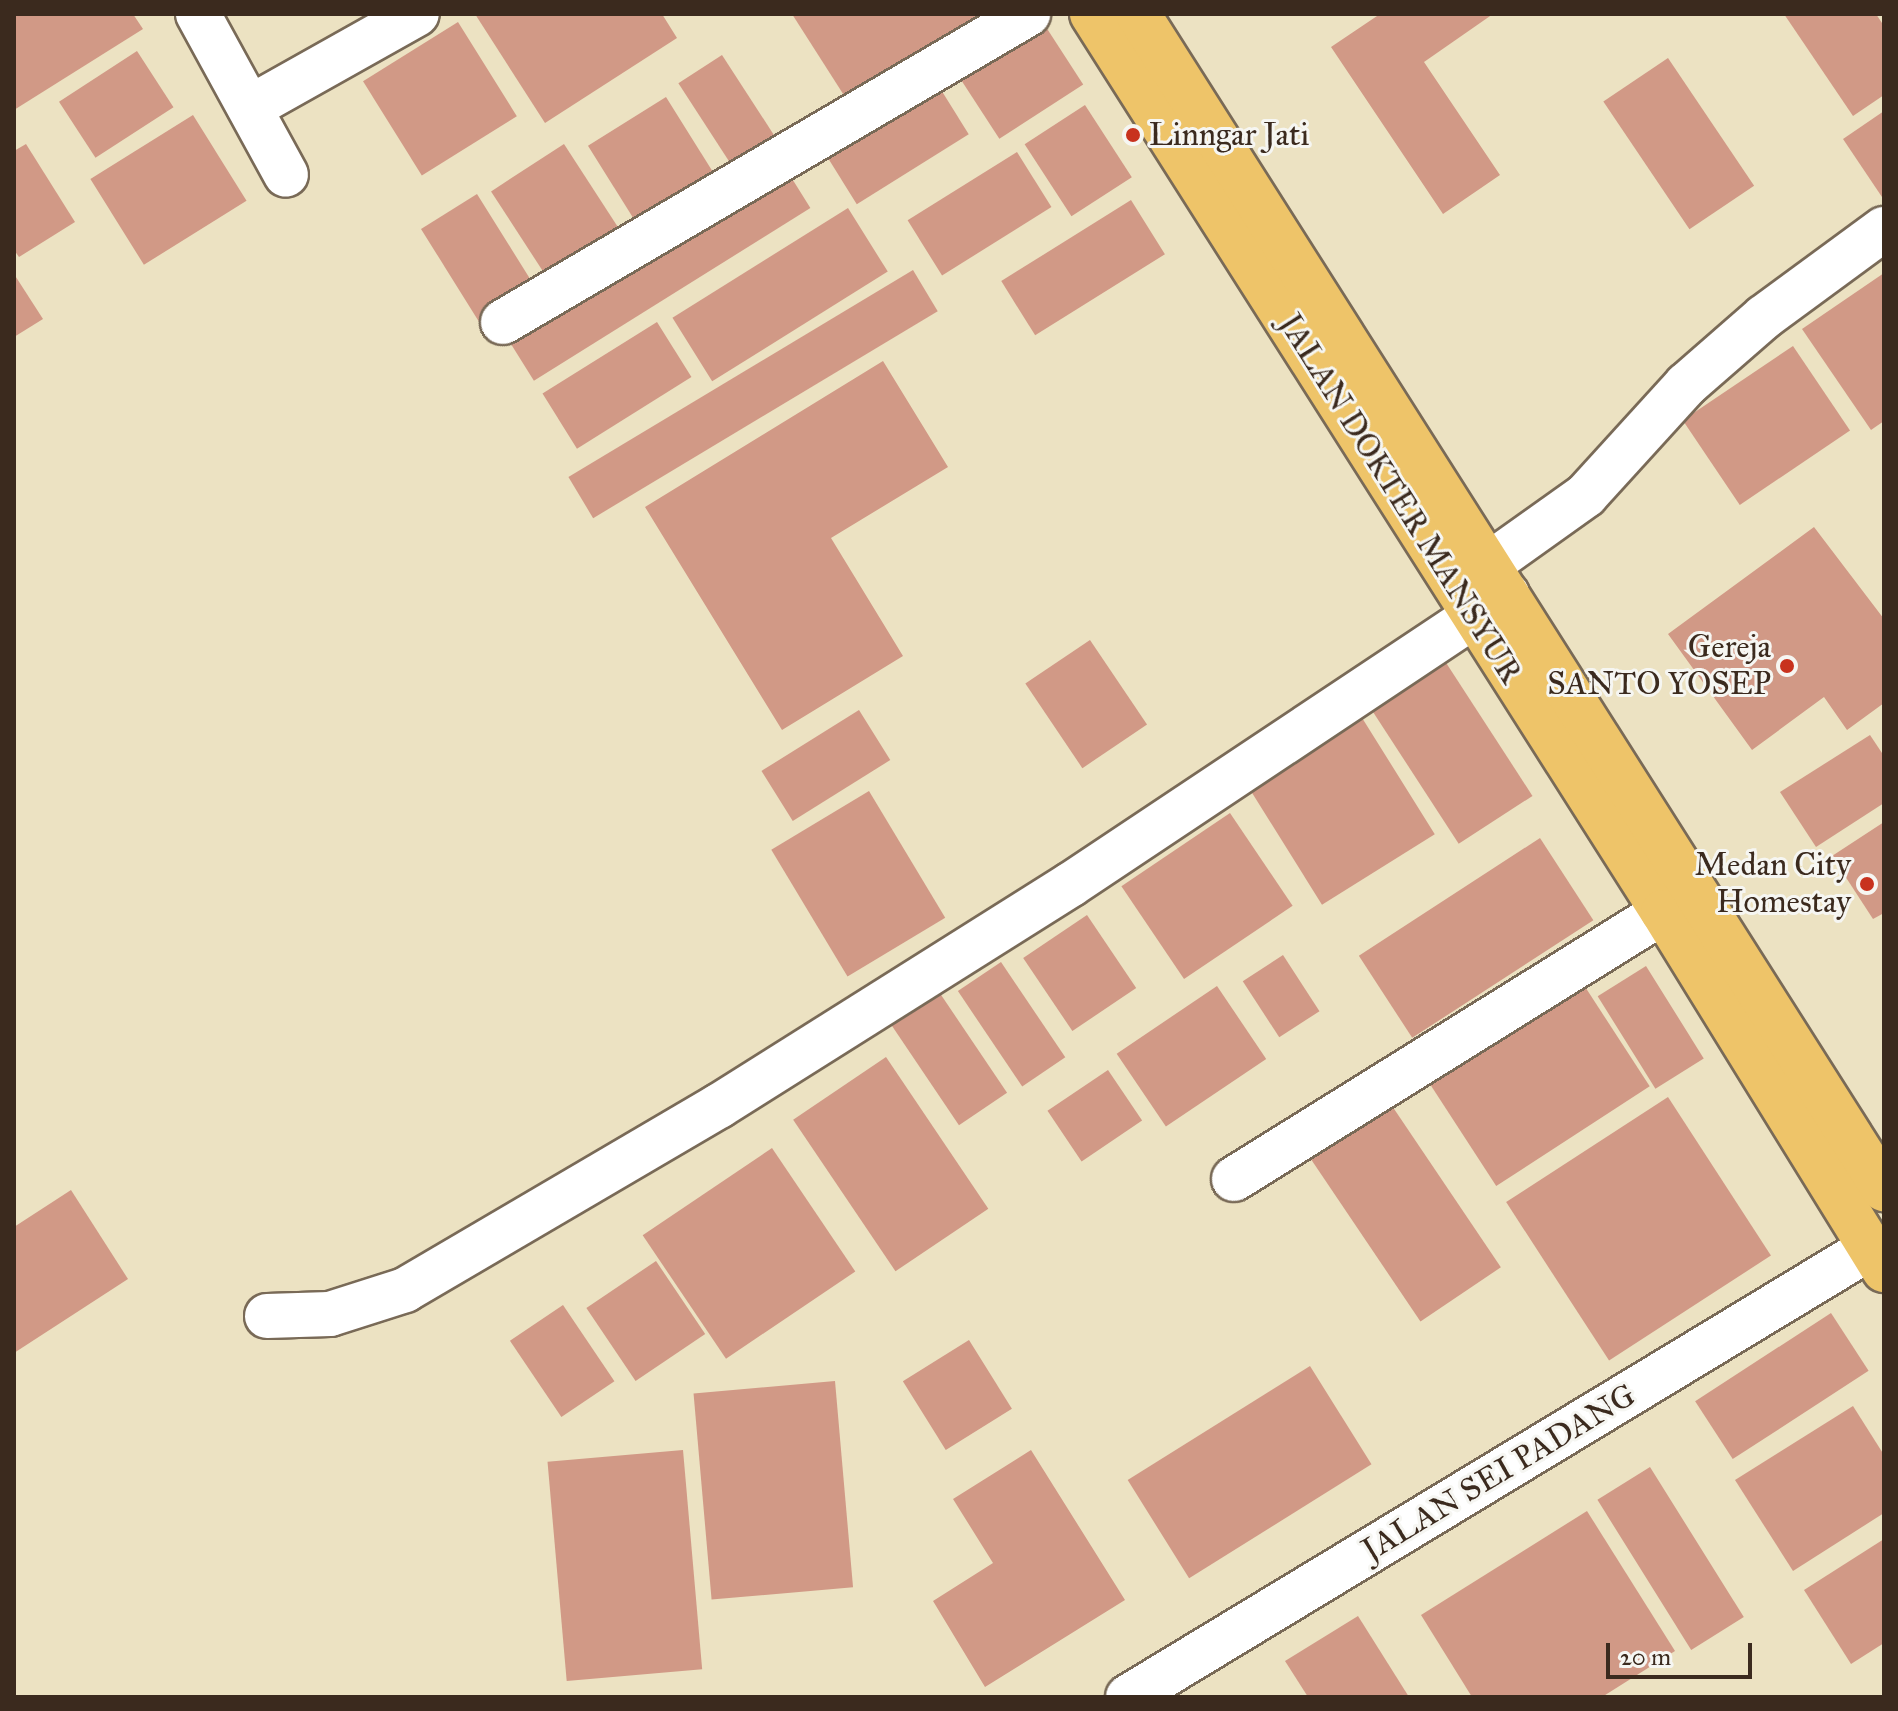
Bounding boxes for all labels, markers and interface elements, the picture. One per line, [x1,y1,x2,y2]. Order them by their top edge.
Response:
place label: Linngar Jati [1149,116,1309,154]
marker: Linngar Jati [1124,126,1142,144]
street label: JALAN DOKTER MANSYUR [1270,307,1530,691]
place label: Gereja SANTO YOSEP [1547,629,1771,704]
marker: Gereja SANTO YOSEP [1778,657,1796,675]
place label: Medan City Homestay [1694,847,1851,922]
marker: Medan City Homestay [1858,875,1876,893]
street label: JALAN SEI PADANG [1355,1376,1643,1570]
scale bar [1610,1627,1756,1677]
text: 20 m [1620,1642,1671,1672]

